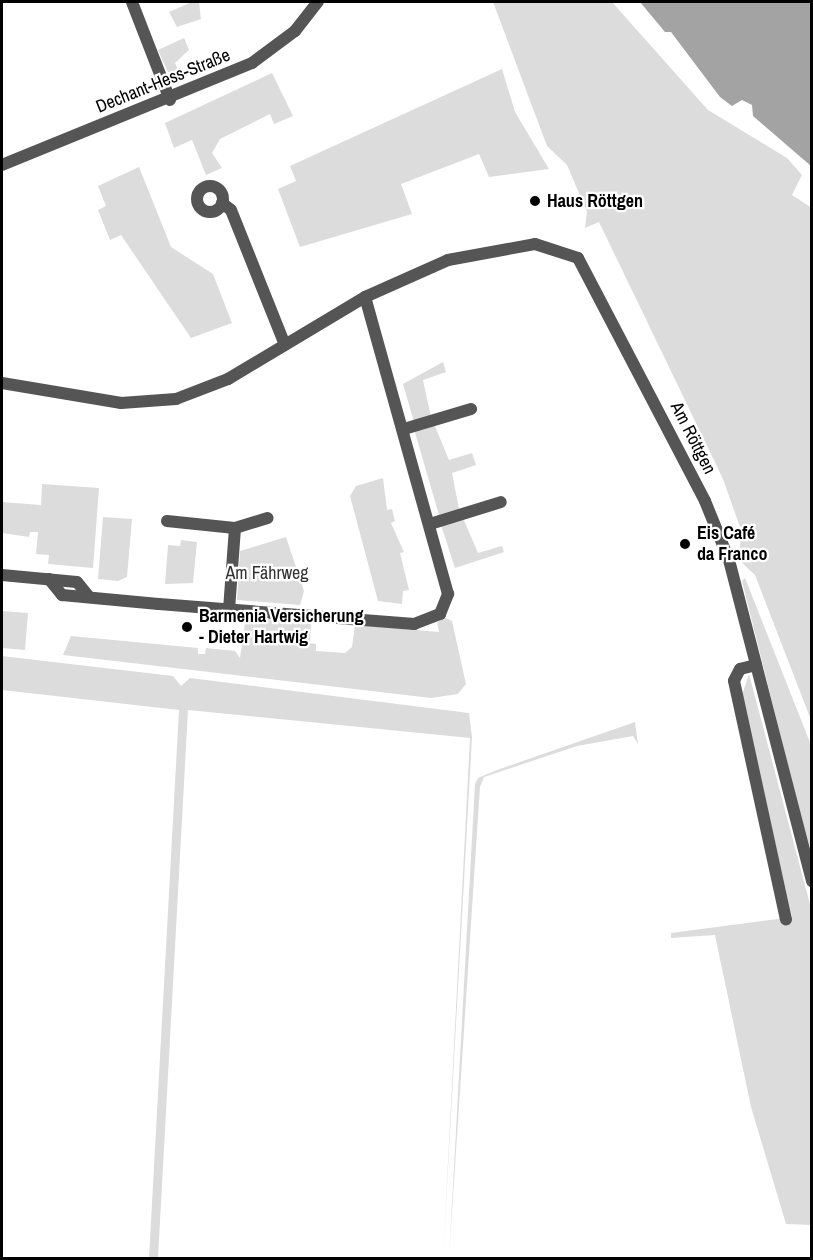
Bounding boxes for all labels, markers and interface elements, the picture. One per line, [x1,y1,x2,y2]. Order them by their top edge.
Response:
street label: Dechant-Hess-Straße [93,44,233,118]
place label: Haus Röttgen [547,190,643,212]
marker: Haus Röttgen [528,194,542,208]
street label: Am Röttgen [666,398,720,478]
place label: Eis Café da Franco [697,523,768,566]
marker: Eis Café da Franco [678,537,692,551]
park label: Am Fährweg [226,562,308,584]
place label: Barmenia Versicherung - Dieter Hartwig [199,606,364,648]
marker: Barmenia Versicherung - Dieter Hartwig [180,620,194,634]

